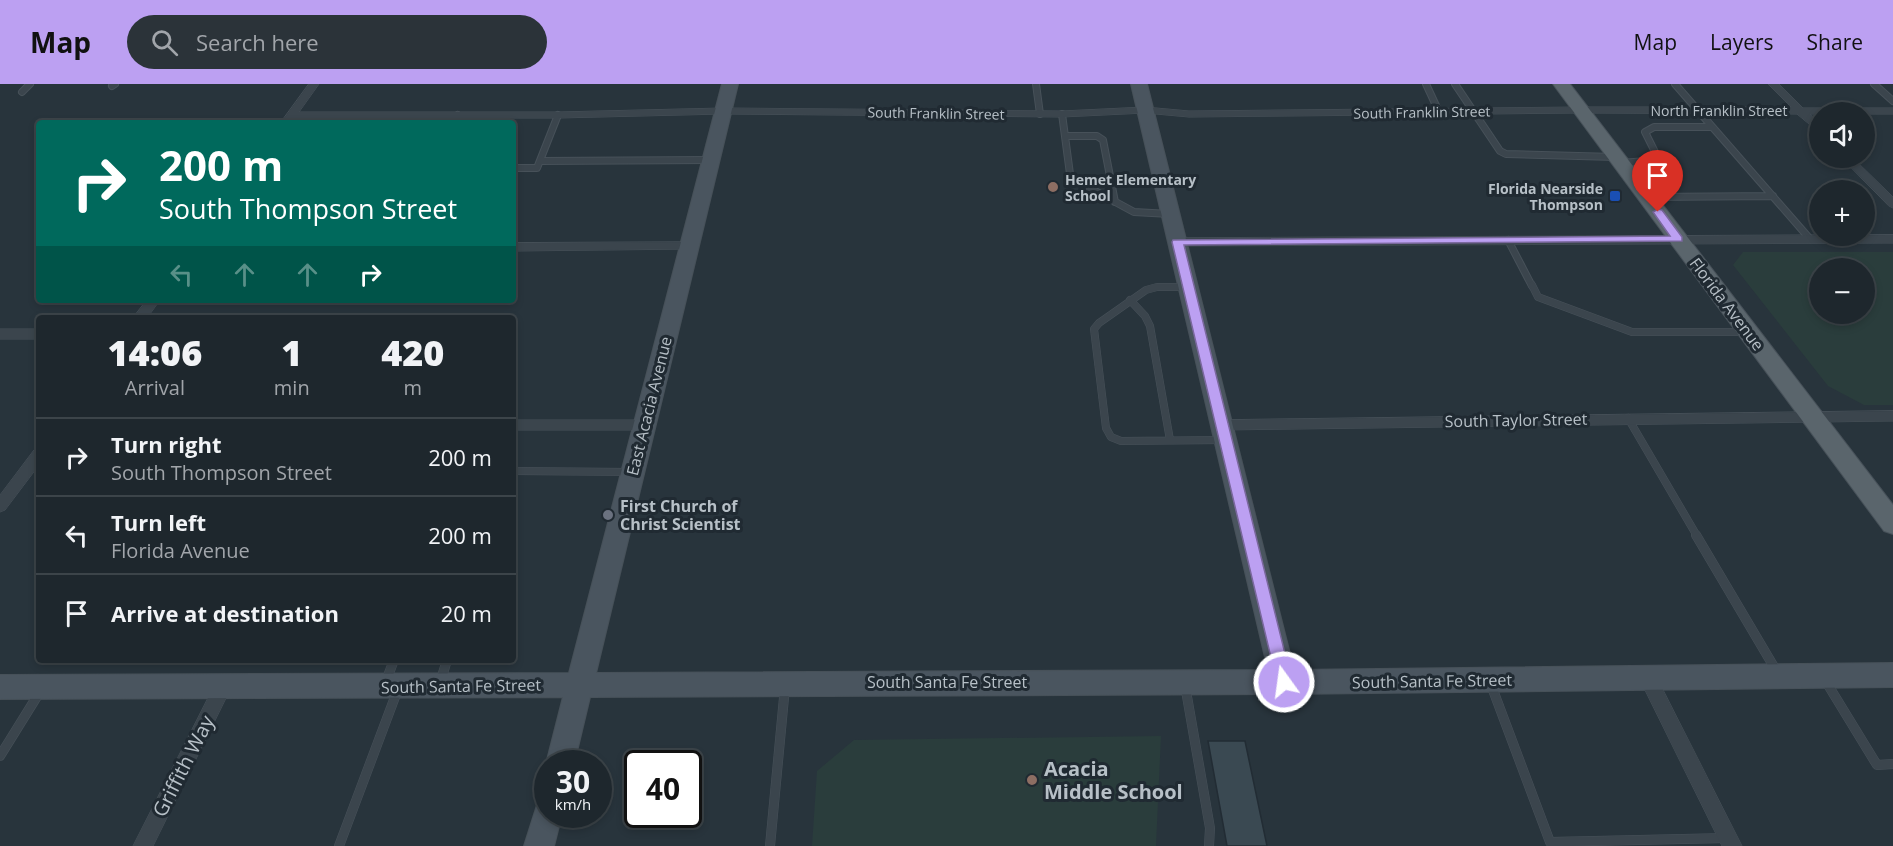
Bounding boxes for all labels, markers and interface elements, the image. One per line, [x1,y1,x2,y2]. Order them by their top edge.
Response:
search box [127,15,547,69]
text: Map [30,23,91,61]
icon: search [148,26,181,59]
text: Search here [196,27,319,57]
text: Map [1634,28,1677,56]
text: Layers [1710,28,1774,56]
text: Share [1807,28,1863,56]
street label: South Franklin Street [1353,101,1491,123]
street label: North Franklin Street [1651,101,1787,120]
street label: South Franklin Street [867,102,1005,124]
map controls [1809,102,1875,324]
button: sound [1809,102,1875,168]
text: 200 m [159,136,283,193]
icon: right [60,144,138,222]
pin [1632,150,1683,212]
icon: arrive [1641,159,1674,192]
place label: Hemet Elementary School [1065,170,1196,205]
place label: Florida Nearside Thompson [1488,179,1603,214]
marker: Hemet Elementary School [1046,180,1060,194]
button: + [1809,180,1875,246]
marker: Florida Nearside Thompson [1608,189,1622,203]
text: South Thompson Street [159,190,457,227]
street label: Florida Avenue [1685,253,1769,355]
icon: left [165,258,198,291]
icon: ahead [228,258,261,291]
icon: ahead [291,258,324,291]
icon: right [354,258,387,291]
button: − [1809,258,1875,324]
text: 14:06 [108,328,202,377]
text: 1 [281,328,302,377]
text: 420 [381,328,444,377]
street label: East Acacia Avenue [621,334,677,478]
text: Arrival [125,374,185,401]
text: min [274,374,310,401]
text: m [404,374,422,401]
street label: South Taylor Street [1444,408,1588,432]
text: Turn right [111,429,222,459]
icon: right [60,441,93,474]
text: 200 m [428,442,492,472]
text: South Thompson Street [111,459,332,486]
place label: First Church of Christ Scientist [620,495,741,535]
text: Turn left [111,507,206,537]
marker: First Church of Christ Scientist [601,508,615,522]
icon: left [60,519,93,552]
text: 200 m [428,520,492,550]
text: Florida Avenue [111,537,250,564]
icon: arrive [60,597,93,630]
text: Arrive at destination [111,598,339,628]
text: 20 m [441,598,492,628]
position arrow [1252,650,1316,714]
street label: South Santa Fe Street [1352,669,1513,693]
street label: South Santa Fe Street [867,671,1027,693]
street label: South Santa Fe Street [381,674,542,698]
street label: Griffith Way [146,710,221,821]
speed limit sign: 40 [624,750,702,828]
place label: Acacia Middle School [1044,755,1183,805]
text: 30 [556,761,590,802]
marker: Acacia Middle School [1025,773,1039,787]
text: km/h [555,794,591,814]

